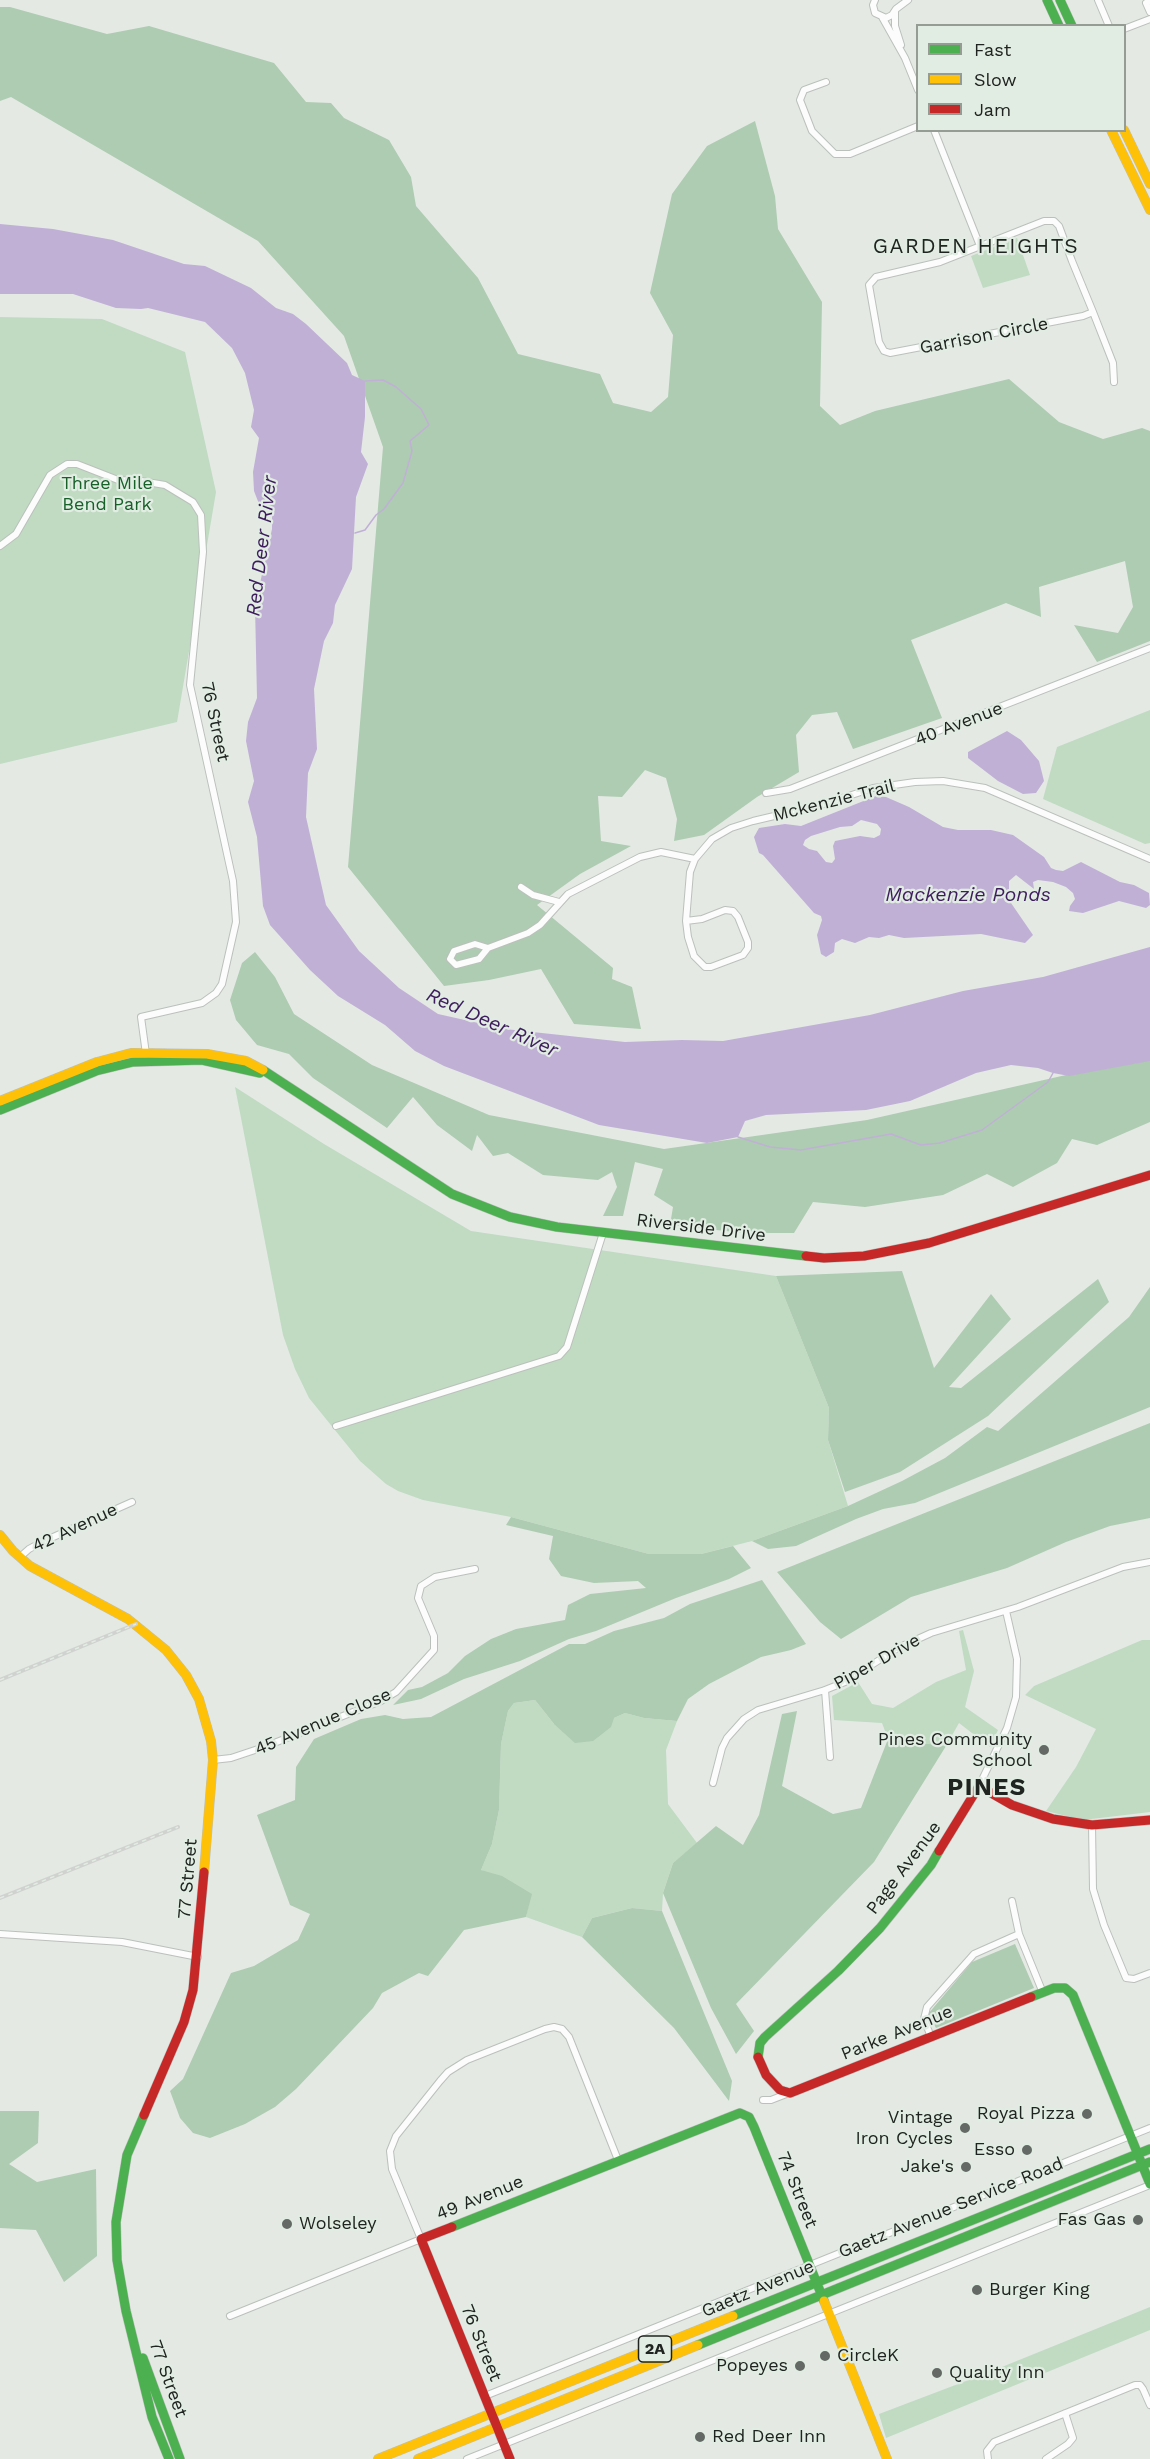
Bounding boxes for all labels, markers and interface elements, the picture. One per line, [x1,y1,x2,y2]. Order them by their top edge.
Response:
legend [916,24,1126,132]
text: Fast [974,39,1011,60]
text: Slow [974,69,1017,90]
text: Jam [974,99,1011,120]
district label: GARDEN HEIGHTS [873,234,1079,260]
street label: Garrison Circle [918,313,1050,359]
park label: Three Mile Bend Park [61,473,153,516]
water label: Red Deer River [241,474,283,618]
street label: 76 Street [196,680,234,764]
street label: 40 Avenue [912,697,1006,751]
street label: Mckenzie Trail [771,775,897,827]
water label: Mackenzie Ponds [885,883,1051,907]
water label: Red Deer River [423,983,561,1063]
street label: Riverside Drive [635,1209,767,1247]
street label: 42 Avenue [29,1499,121,1557]
street label: Piper Drive [830,1629,924,1695]
street label: 45 Avenue Close [252,1684,394,1760]
place label: Pines Community School [878,1729,1032,1772]
marker: Pines Community School [1037,1743,1051,1757]
district label: PINES [947,1774,1027,1802]
street label: Page Avenue [862,1817,946,1919]
street label: 77 Street [174,1838,202,1920]
street label: Parke Avenue [838,2001,956,2065]
place label: Royal Pizza [977,2103,1075,2125]
place label: Vintage Iron Cycles [856,2107,953,2150]
marker: Royal Pizza [1080,2107,1094,2121]
marker: Vintage Iron Cycles [958,2121,972,2135]
place label: Esso [974,2139,1015,2161]
marker: Esso [1020,2143,1034,2157]
street label: 74 Street [772,2149,822,2231]
street label: Gaetz Avenue Service Road [836,2153,1066,2263]
place label: Jake's [900,2156,954,2178]
marker: Jake's [959,2160,973,2174]
street label: 49 Avenue [433,2171,527,2225]
place label: Fas Gas [1057,2209,1126,2231]
place label: Wolseley [299,2213,377,2235]
marker: Fas Gas [1131,2213,1145,2227]
marker: Wolseley [280,2217,294,2231]
street label: Gaetz Avenue [698,2256,818,2322]
place label: Burger King [989,2279,1090,2301]
marker: Burger King [970,2283,984,2297]
street label: 76 Street [456,2301,506,2385]
road number: 2A [638,2336,672,2362]
street label: 77 Street [144,2337,192,2421]
place label: CircleK [837,2345,899,2367]
marker: CircleK [818,2349,832,2363]
place label: Popeyes [716,2355,788,2377]
marker: Popeyes [793,2359,807,2373]
place label: Quality Inn [949,2362,1045,2384]
marker: Quality Inn [930,2366,944,2380]
place label: Red Deer Inn [712,2426,826,2448]
marker: Red Deer Inn [693,2430,707,2444]

